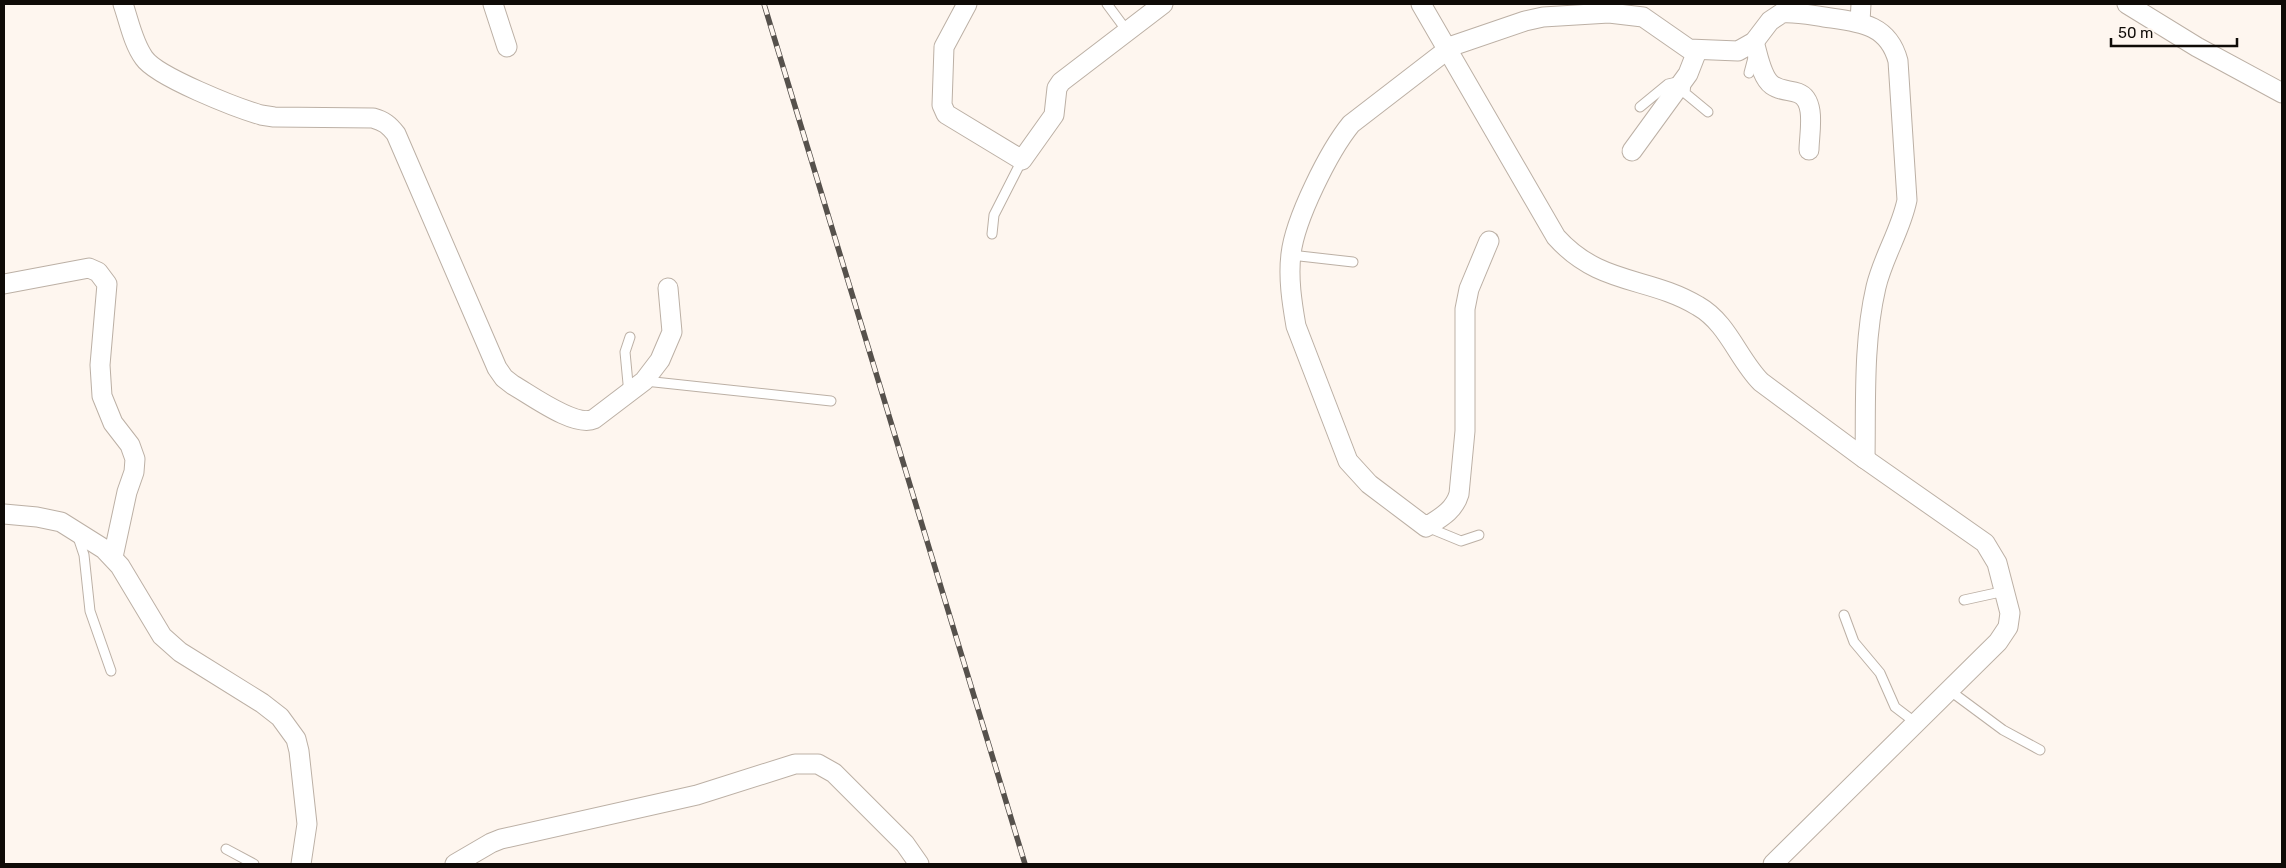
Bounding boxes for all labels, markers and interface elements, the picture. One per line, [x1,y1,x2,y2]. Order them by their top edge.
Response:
scale bar [2111,15,2237,47]
text: 50 m [2118,24,2153,42]

